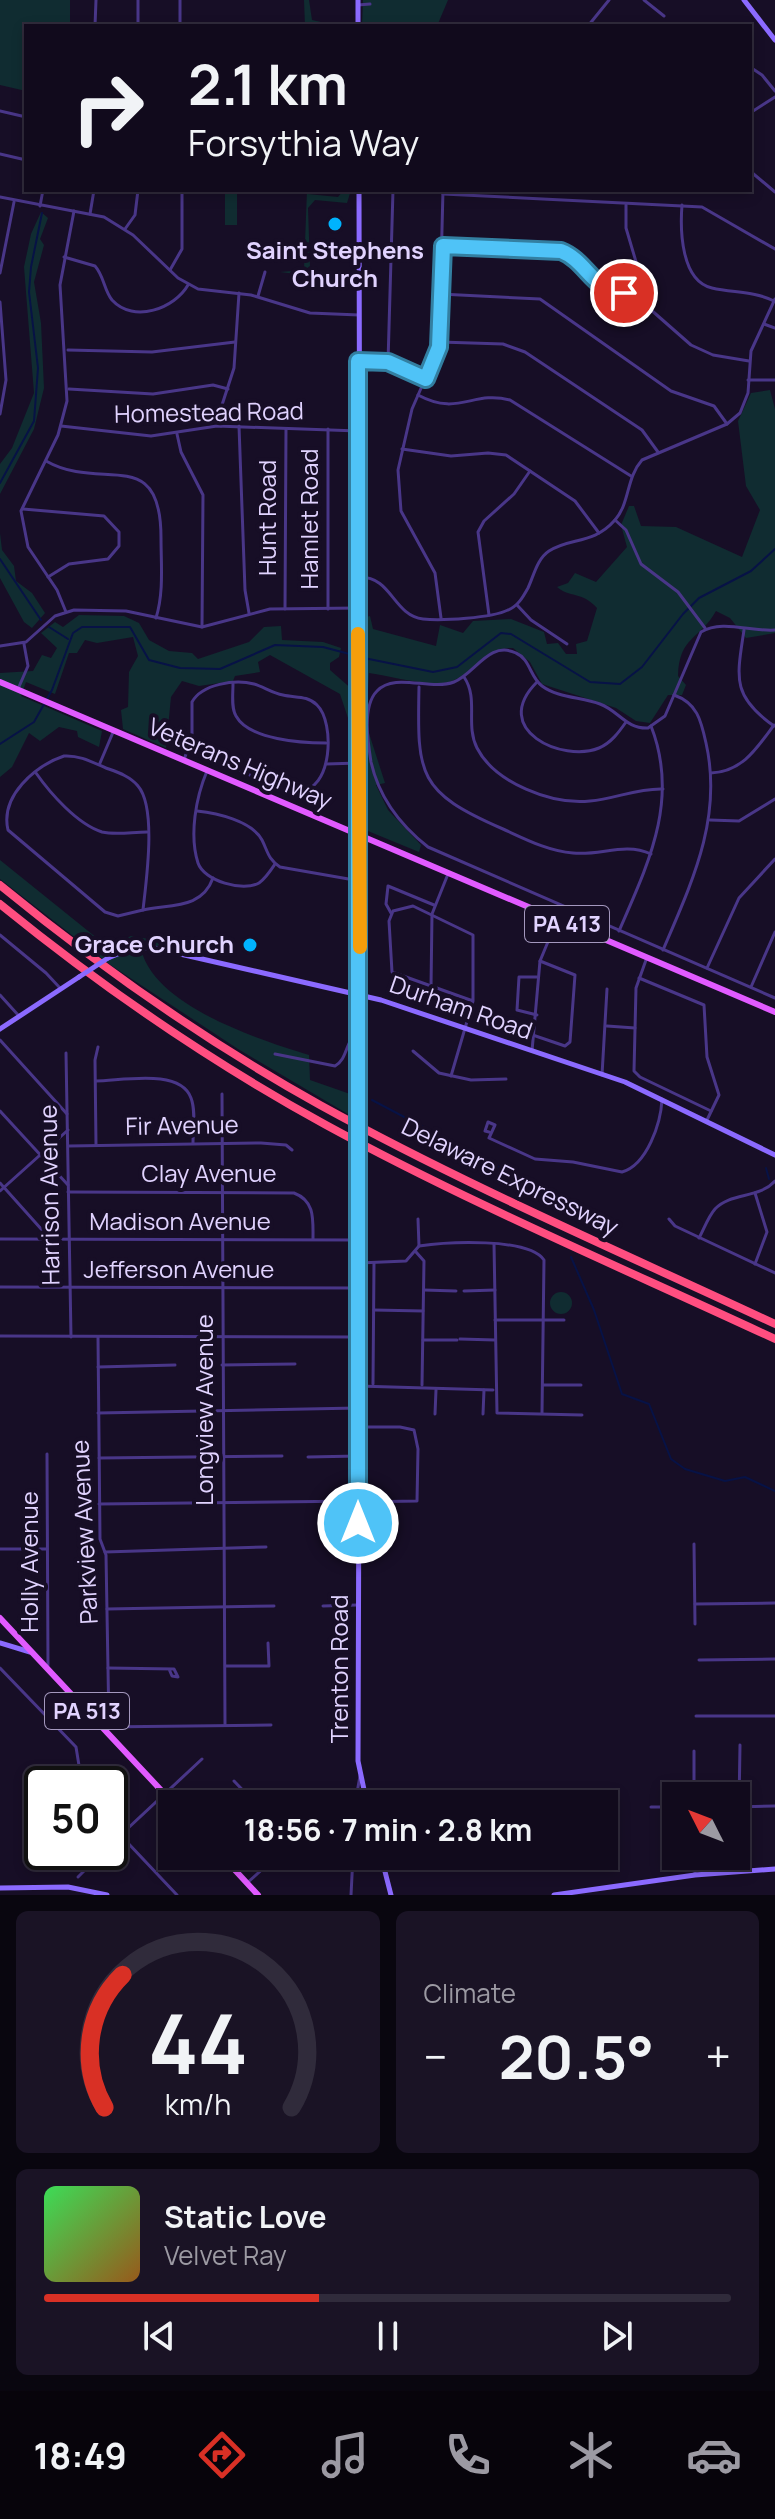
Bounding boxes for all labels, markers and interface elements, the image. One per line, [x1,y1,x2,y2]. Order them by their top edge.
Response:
text: 2.1 km [188,45,348,122]
icon: right [56,56,160,160]
text: Forsythia Way [188,118,419,167]
marker: Saint Stephens Church [326,215,344,233]
place label: Saint Stephens Church [246,233,424,294]
pin [590,259,658,327]
icon: arrive [602,271,646,315]
street label: Homestead Road [114,393,304,430]
street label: Hamlet Road [292,448,325,590]
street label: Hunt Road [250,460,283,576]
street label: Veterans Highway [144,709,338,816]
road number: PA 413 [525,906,609,942]
place label: Grace Church [75,927,234,960]
marker: Grace Church [241,936,259,954]
street label: Durham Road [386,967,537,1046]
street label: Harrison Avenue [30,1104,67,1286]
street label: Fir Avenue [125,1107,239,1142]
street label: Delaware Expressway [397,1109,625,1243]
street label: Clay Avenue [141,1156,277,1189]
street label: Madison Avenue [89,1204,271,1237]
street label: Jefferson Avenue [84,1252,274,1285]
street label: Longview Avenue [187,1314,220,1506]
street label: Parkview Avenue [62,1439,105,1625]
position arrow [316,1481,400,1565]
street label: Holly Avenue [12,1491,45,1633]
street label: Trenton Road [322,1595,355,1743]
road number: PA 513 [45,1693,129,1729]
speed limit sign: 50 [24,1766,128,1870]
north arrow [662,1782,750,1870]
map controls [662,1782,750,1870]
text: 18:56 · 7 min · 2.8 km [244,1809,532,1850]
text: Climate [424,1975,516,2011]
text: 44 [148,1985,248,2099]
text: 20.5° [499,2015,654,2097]
text: − [424,2026,447,2086]
text: + [706,2026,731,2086]
text: km/h [165,2085,231,2124]
text: Static Love [164,2196,327,2237]
text: Velvet Ray [164,2237,287,2273]
icon: previous [137,2314,181,2358]
icon: pause [366,2314,410,2358]
icon: next [595,2314,639,2358]
icon: directions [194,2427,250,2483]
icon: music [317,2427,373,2483]
icon: phone [440,2427,496,2483]
icon: climate [563,2427,619,2483]
icon: car [686,2427,742,2483]
text: 18:49 [33,2431,127,2480]

